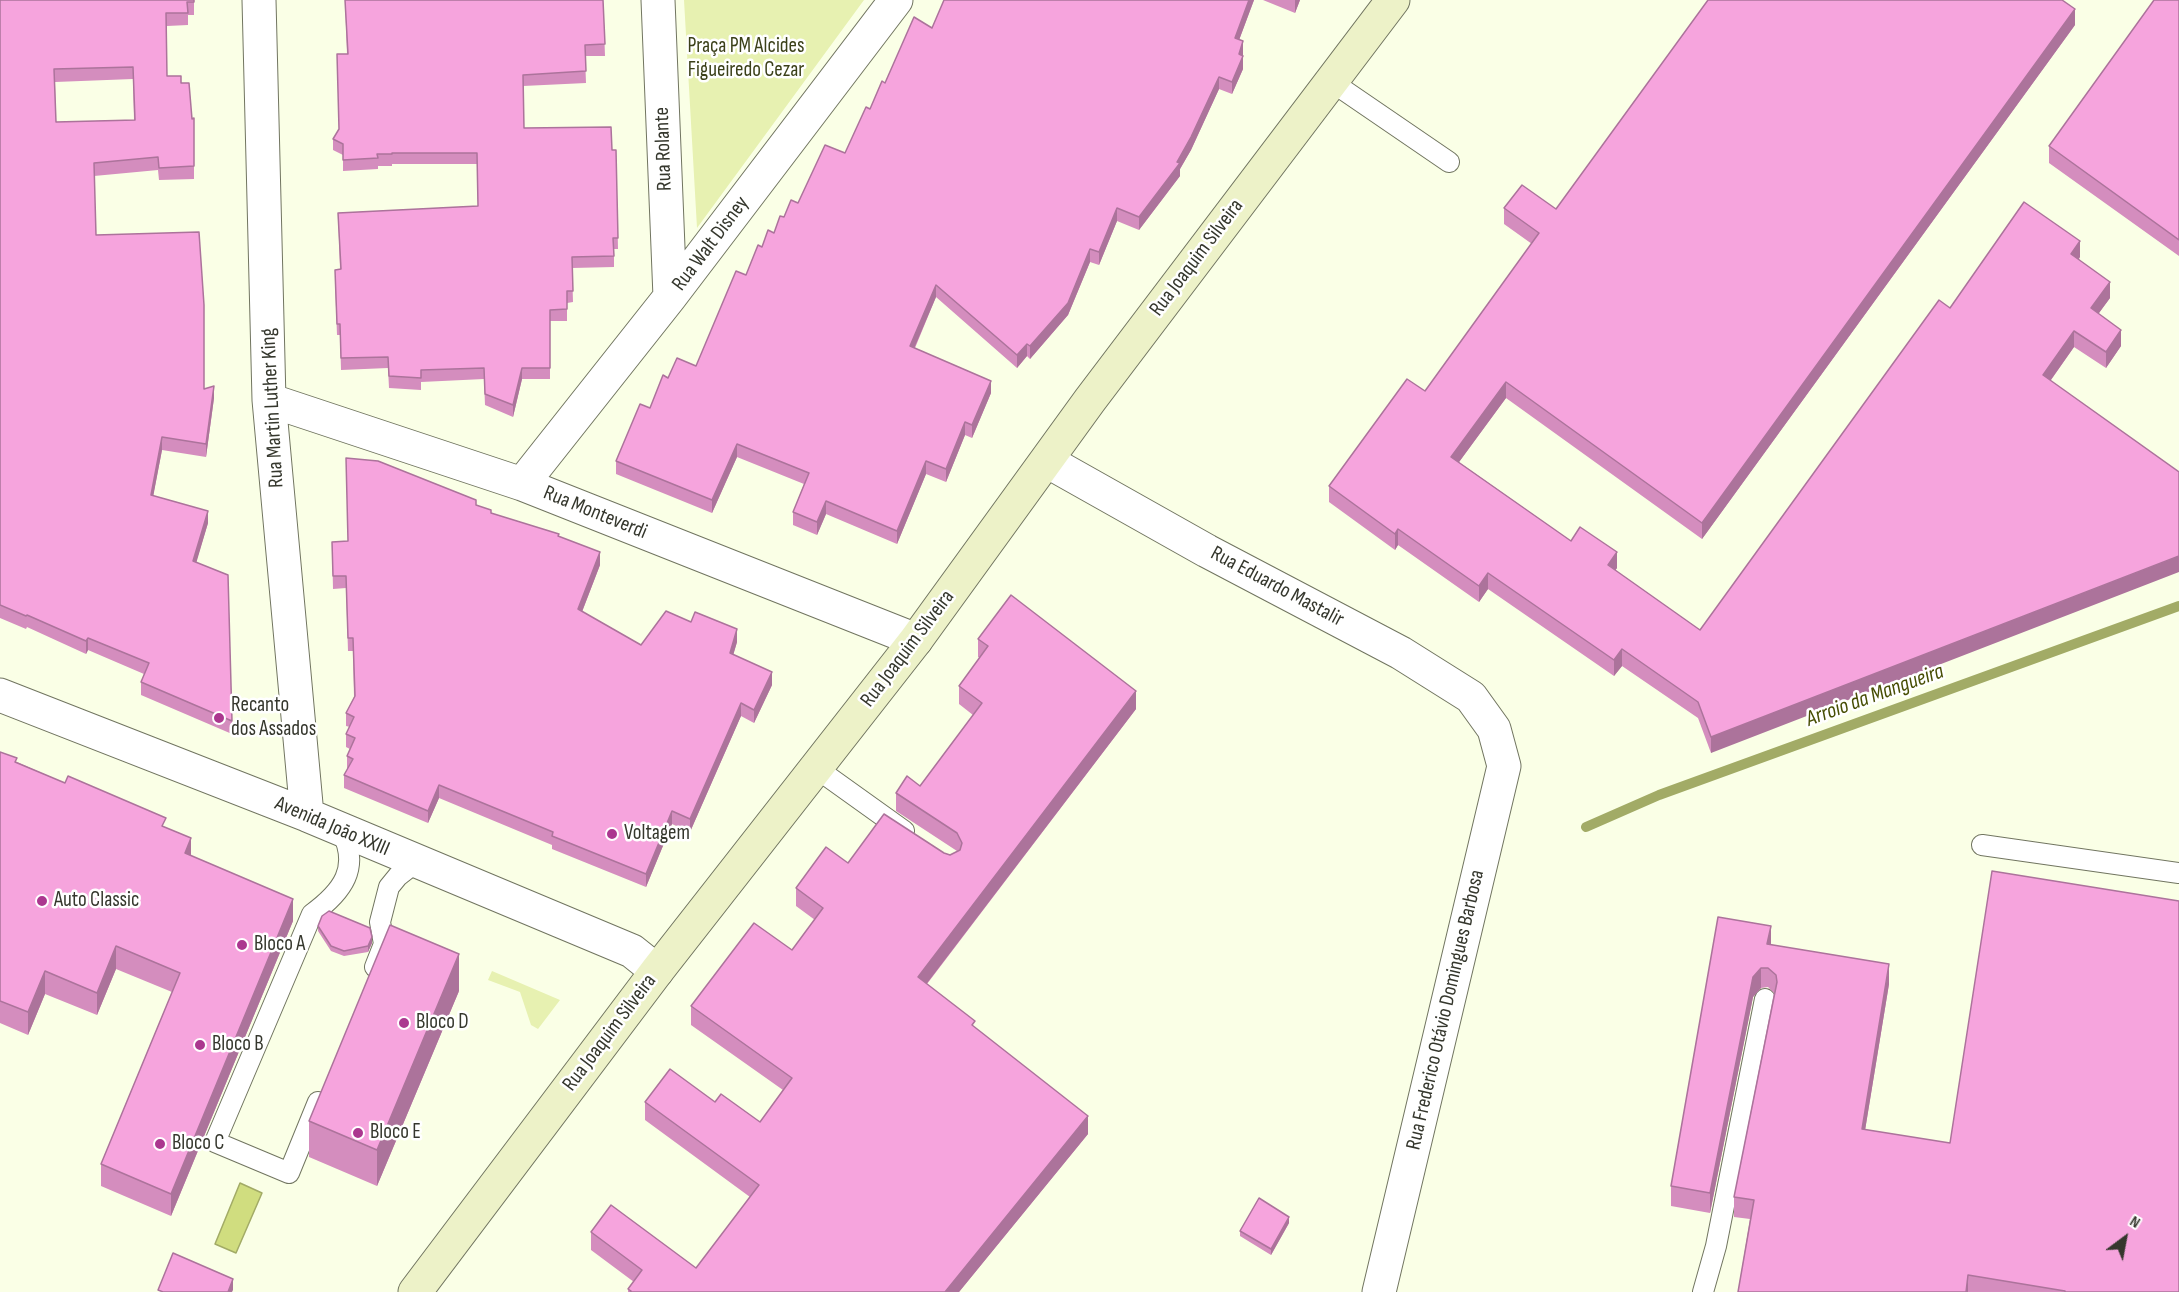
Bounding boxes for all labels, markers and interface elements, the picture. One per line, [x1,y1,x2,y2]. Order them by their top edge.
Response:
park label: Praça PM Alcides Figueiredo Cezar [687,34,805,84]
street label: Rua Rolante [650,107,678,191]
street label: Rua Walt Disney [667,192,755,296]
street label: Rua Joaquim Silveira [1145,194,1249,322]
street label: Rua Martin Luther King [256,327,290,489]
street label: Rua Monteverdi [540,481,650,545]
street label: Rua Eduardo Mastalir [1206,541,1348,633]
street label: Rua Joaquim Silveira [856,585,960,713]
water label: Arroio da Mangueira [1803,659,1947,733]
place label: Recanto dos Assados [231,693,316,743]
marker: Recanto dos Assados [212,711,226,725]
street label: Avenida João XXIII [271,792,393,862]
place label: Voltagem [624,821,690,847]
marker: Voltagem [605,827,619,841]
street label: Rua Frederico Otávio Domingues Barbosa [1401,868,1491,1152]
place label: Auto Classic [54,888,139,914]
marker: Auto Classic [35,894,49,908]
place label: Bloco A [254,932,305,958]
marker: Bloco A [235,938,249,952]
street label: Rua Joaquim Silveira [558,969,662,1097]
place label: Bloco D [416,1010,469,1036]
marker: Bloco D [397,1016,411,1030]
place label: Bloco B [212,1032,264,1058]
marker: Bloco B [193,1038,207,1052]
place label: Bloco E [370,1120,421,1146]
marker: Bloco E [351,1126,365,1140]
place label: Bloco C [172,1131,225,1157]
marker: Bloco C [153,1137,167,1151]
north arrow [2095,1208,2155,1268]
text: N [2126,1212,2143,1233]

